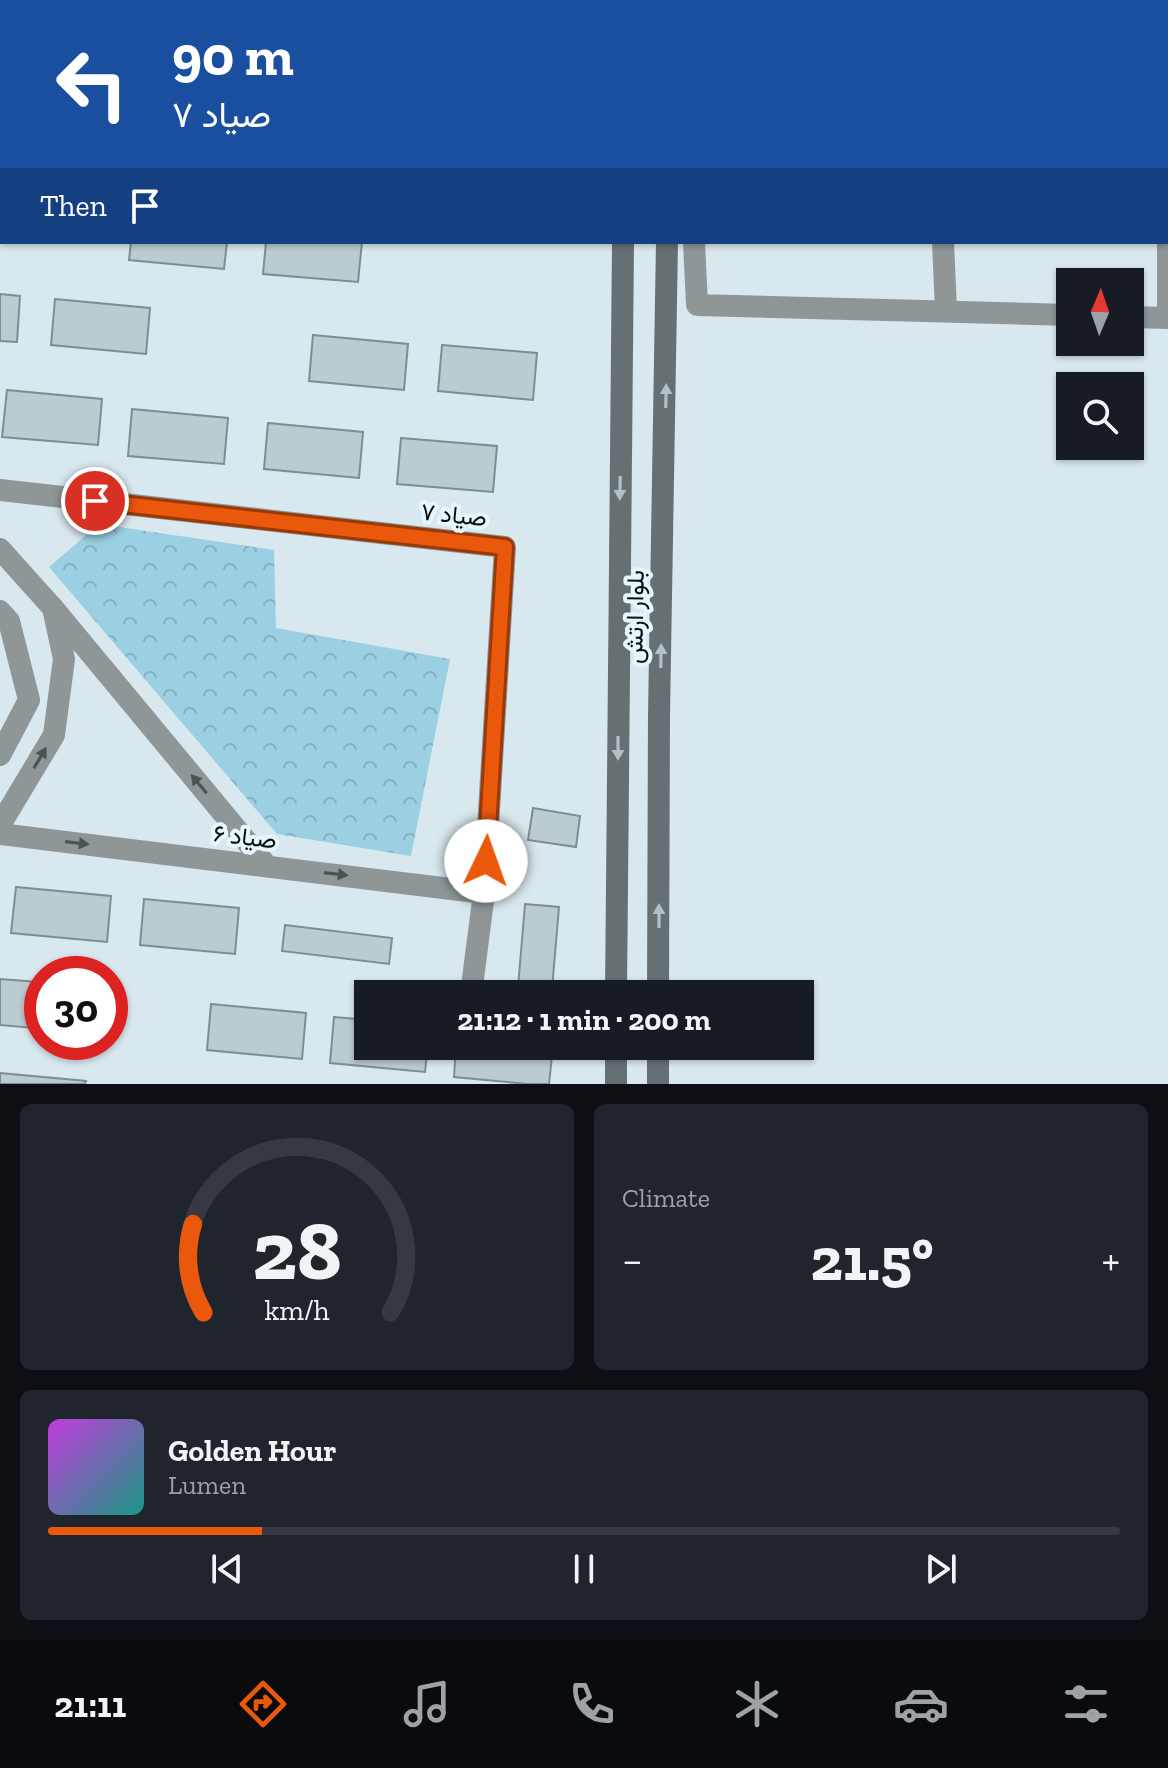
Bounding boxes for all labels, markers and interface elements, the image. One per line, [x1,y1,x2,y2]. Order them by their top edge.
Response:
text: 90 m [172,22,294,89]
icon: left [40,32,144,136]
text: صیاد ۷ [172,93,271,136]
icon: arrive [123,184,167,228]
text: Then [40,188,107,224]
north arrow [1056,268,1144,356]
map controls [1056,268,1144,460]
button: search [1056,372,1144,460]
one-way arrow [659,383,672,408]
pin [61,467,129,535]
one-way arrow [614,476,627,501]
icon: arrive [73,479,117,523]
street label: صیاد ۷ [420,497,488,532]
street label: بلوار ارتش [619,570,651,664]
one-way arrow [654,643,667,668]
one-way arrow [612,736,624,761]
one-way arrow [33,747,47,769]
one-way arrow [191,775,208,795]
street label: صیاد ۶ [212,818,278,855]
position arrow [444,819,528,903]
one-way arrow [65,837,90,850]
one-way arrow [323,868,348,881]
one-way arrow [652,903,665,928]
speed limit sign: 30 [24,956,128,1060]
text: 21:12 · 1 min · 200 m [457,1002,711,1038]
text: Climate [622,1182,710,1214]
text: 28 [252,1200,342,1300]
text: 21.5° [810,1223,934,1295]
text: − [622,1233,643,1286]
text: + [1101,1233,1120,1286]
text: km/h [264,1293,330,1327]
text: Golden Hour [168,1433,336,1469]
text: Lumen [168,1469,246,1501]
icon: previous [205,1547,249,1591]
icon: pause [562,1547,606,1591]
icon: next [919,1547,963,1591]
icon: directions [235,1676,291,1732]
icon: music [399,1676,455,1732]
icon: phone [564,1676,620,1732]
icon: climate [729,1676,785,1732]
icon: car [893,1676,949,1732]
icon: filters [1058,1676,1114,1732]
text: 21:11 [54,1683,126,1726]

